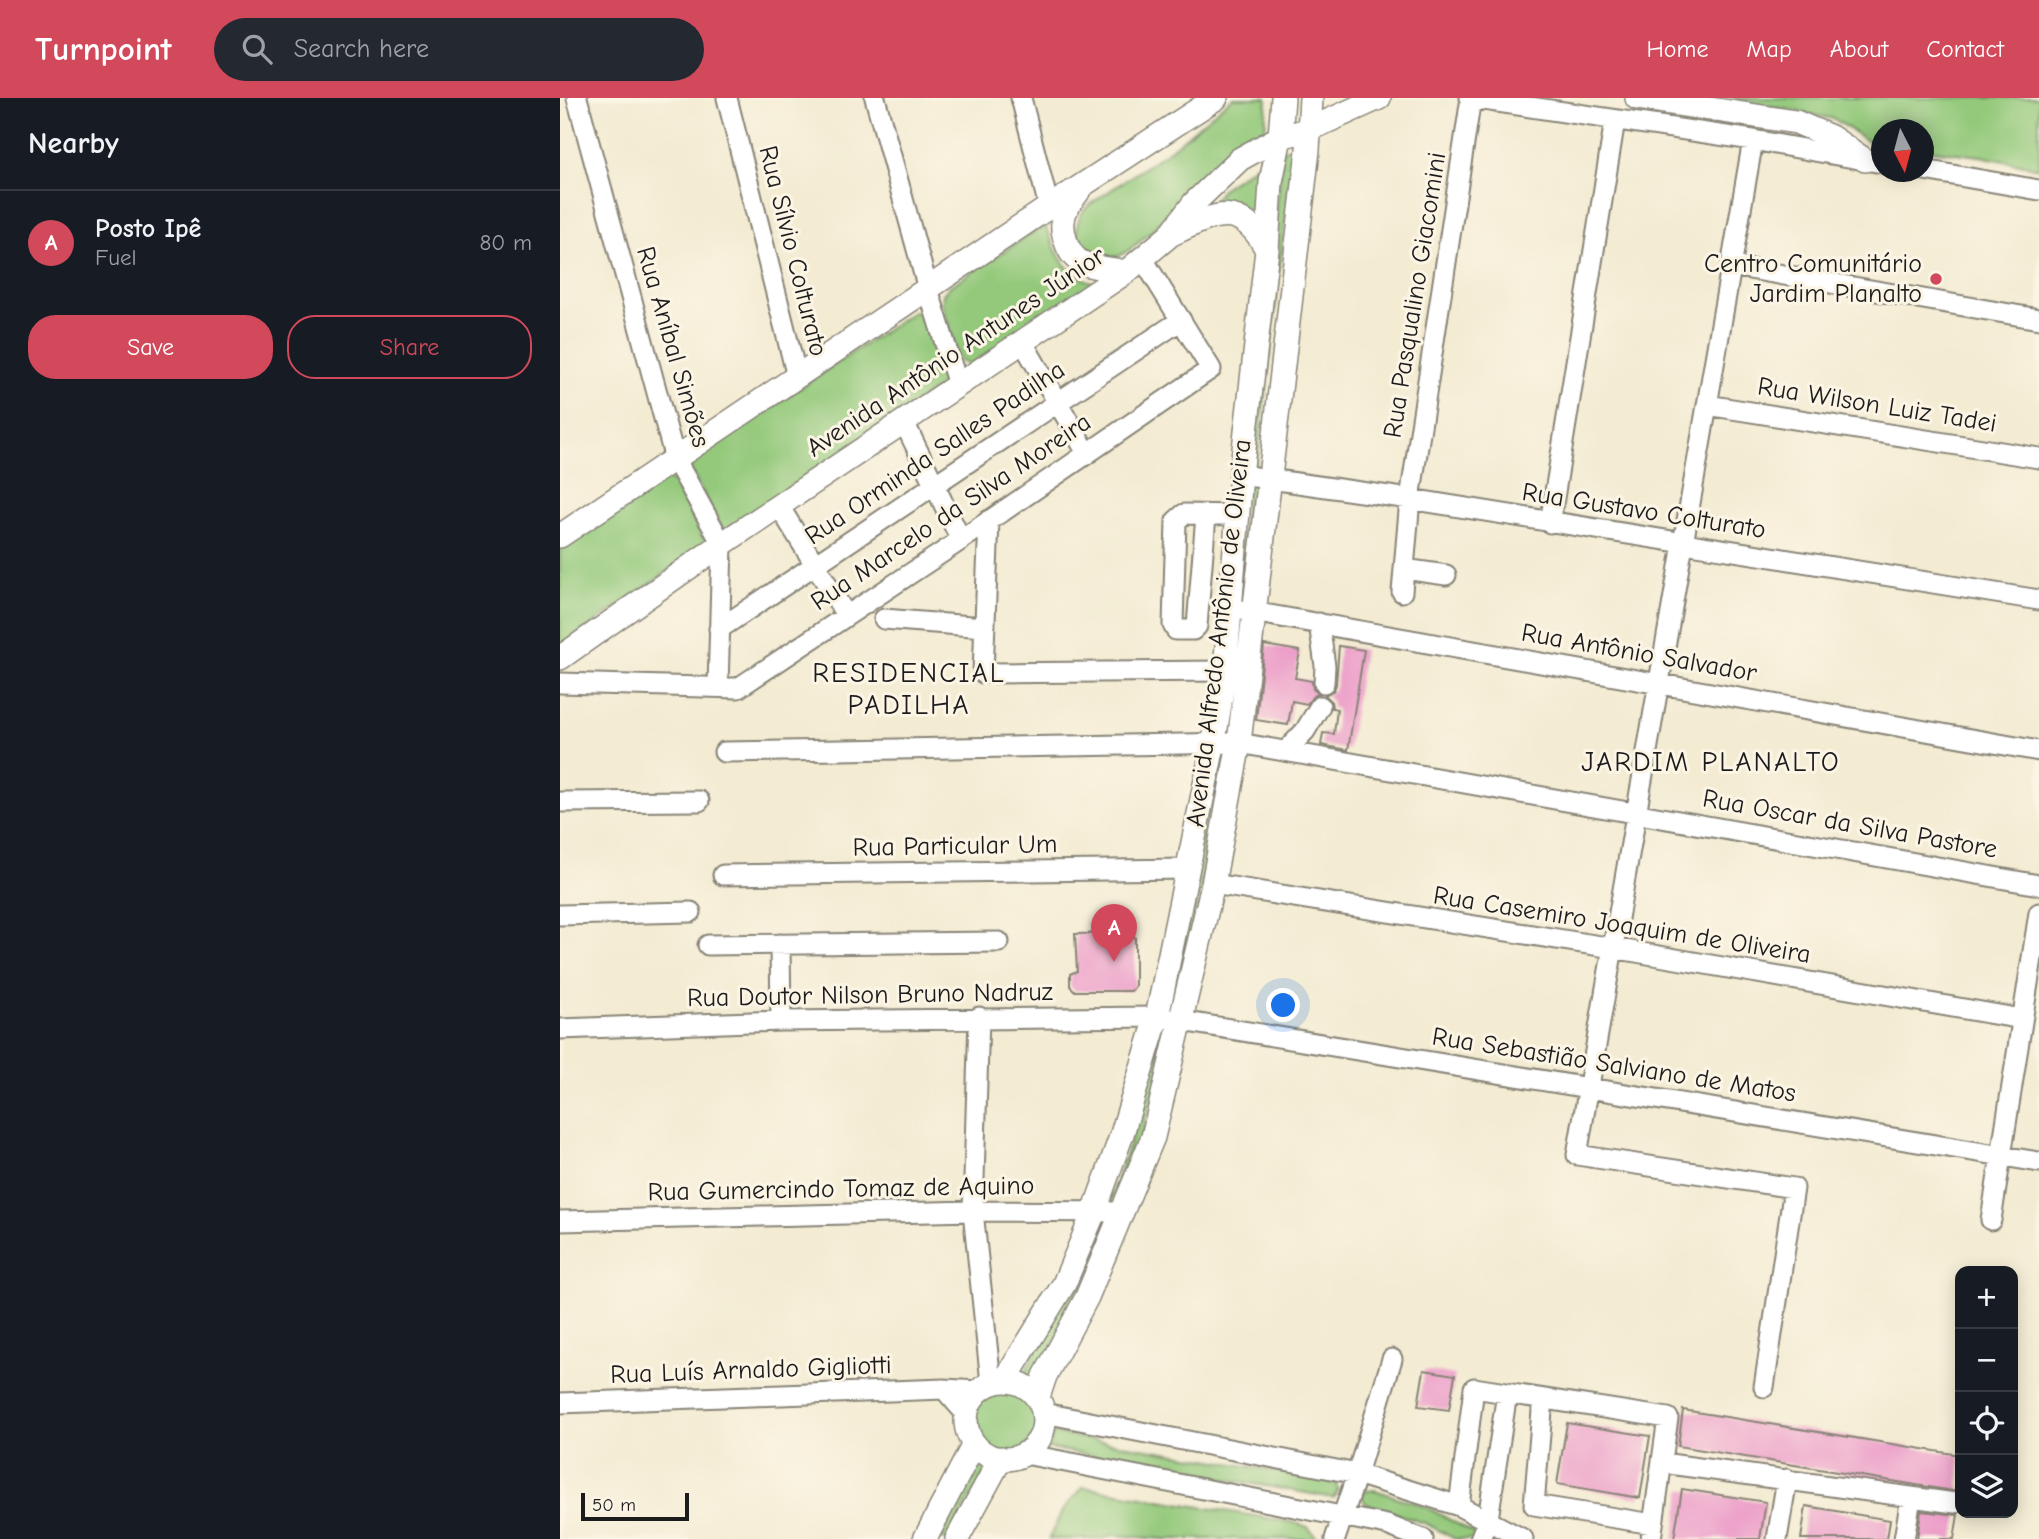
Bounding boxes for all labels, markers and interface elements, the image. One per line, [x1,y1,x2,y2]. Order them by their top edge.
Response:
search box [214,18,704,81]
text: Turnpoint [35,30,172,68]
icon: search [238,30,276,68]
text: Search here [294,34,429,64]
text: Home [1647,35,1708,63]
text: Map [1746,35,1792,63]
text: About [1830,35,1888,63]
text: Contact [1926,35,2004,63]
north arrow [1871,119,1934,182]
text: Nearby [28,126,119,161]
street label: Rua Sílvio Colturato [752,143,834,359]
street label: Rua Pasqualino Giacomini [1378,150,1452,440]
text: Posto Ipê [95,214,201,244]
text: A [45,229,57,256]
text: 80 m [479,229,532,256]
street label: Avenida Antônio Antunes Júnior [801,240,1112,463]
street label: Rua Aníbal Simões [630,243,716,451]
text: Fuel [95,244,137,271]
place label: Centro Comunitário Jardim Planalto [1704,249,1922,309]
marker: Centro Comunitário Jardim Planalto [1928,271,1944,287]
button: Save [28,315,273,379]
button: Share [287,315,532,379]
street label: Rua Orminda Salles Padilha [799,355,1071,551]
street label: Rua Wilson Luiz Tadei [1755,371,1999,439]
street label: Rua Marcelo da Silva Moreira [805,407,1097,617]
street label: Avenida Alfredo Antônio de Oliveira [1180,437,1258,829]
street label: Rua Gustavo Colturato [1520,477,1768,545]
street label: Rua Antônio Salvador [1519,618,1760,689]
district label: RESIDENCIAL PADILHA [812,657,1006,721]
district label: JARDIM PLANALTO [1581,746,1841,778]
street label: Rua Oscar da Silva Pastore [1700,783,2000,865]
street label: Rua Particular Um [852,829,1058,863]
street label: Rua Casemiro Joaquim de Oliveira [1431,880,1813,970]
pin: A [1091,904,1137,962]
street label: Rua Doutor Nilson Bruno Nadruz [687,977,1053,1013]
your location [1266,988,1300,1022]
street label: Rua Sebastião Salviano de Matos [1430,1021,1798,1109]
street label: Rua Gumercindo Tomaz de Aquino [647,1171,1035,1207]
map controls [1955,1266,2018,1518]
button: + [1955,1266,2018,1329]
button: − [1955,1329,2018,1392]
street label: Rua Luís Arnaldo Gigliotti [610,1350,892,1390]
button: locate [1955,1392,2018,1455]
button: layers [1955,1455,2018,1518]
scale bar [581,1490,690,1522]
text: 50 m [592,1494,636,1516]

